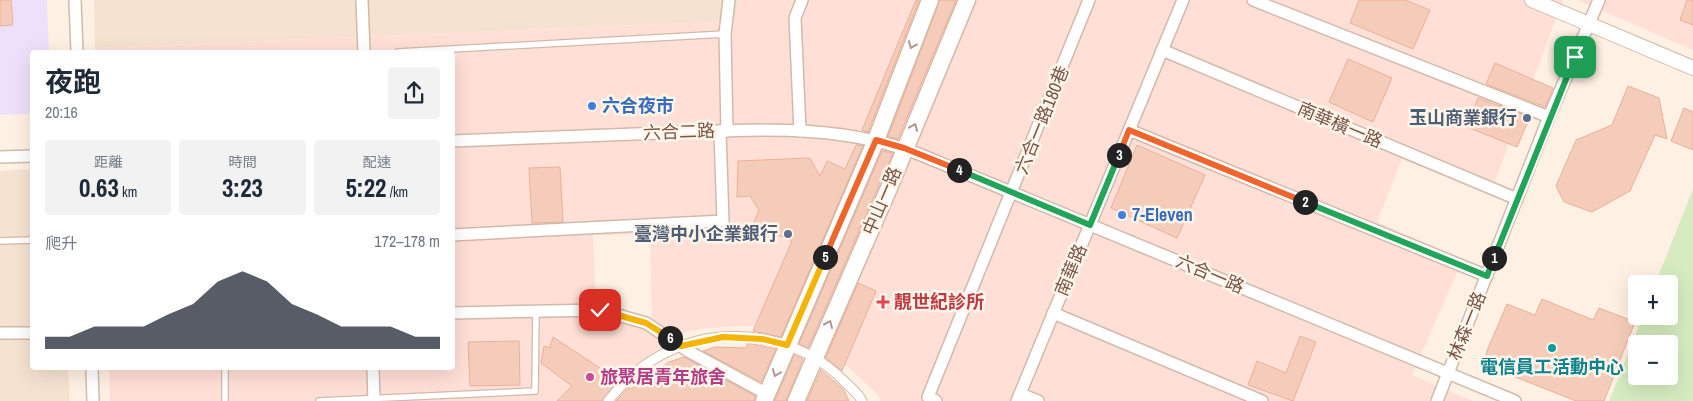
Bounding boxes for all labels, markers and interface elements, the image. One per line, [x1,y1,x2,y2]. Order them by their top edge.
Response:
pin [1554,36,1596,78]
one-way arrow [908,40,918,49]
icon: arrive [1561,43,1589,71]
street label: 六合一路180巷 [1008,62,1075,178]
text: 夜跑 [45,63,101,101]
button: share [388,67,440,119]
place label: 六合夜市 [602,93,674,118]
street label: 南華橫一路 [1294,95,1387,154]
marker: 六合夜市 [586,100,598,112]
text: 20:16 [45,101,78,123]
place label: 玉山商業銀行 [1409,105,1517,130]
marker: 玉山商業銀行 [1521,112,1533,124]
street label: 六合二路 [643,118,715,145]
one-way arrow [907,123,918,132]
pin: 3 [1106,142,1132,168]
text: 3 [1116,146,1123,164]
text: 距離 [94,153,122,171]
text: 時間 [228,153,256,171]
text: 配速 [363,153,391,171]
pin: 4 [946,158,972,182]
text: 4 [956,161,963,179]
street label: 中山一路 [856,163,907,239]
text: 0.63 [79,171,119,205]
text: 3:23 [222,171,263,205]
text: 5:22 [345,171,387,205]
text: km [119,183,137,201]
text: /km [387,183,408,201]
pin: 2 [1292,190,1318,214]
text: 2 [1302,193,1309,211]
place label: 7-Eleven [1132,202,1193,227]
marker: 7-Eleven [1116,209,1128,221]
place label: 臺灣中小企業銀行 [634,221,778,246]
marker: 臺灣中小企業銀行 [782,228,794,240]
text: 172–178 m [374,230,440,252]
text: 爬升 [45,232,77,254]
street label: 南華路 [1048,240,1093,300]
pin: 5 [812,244,838,270]
pin: 1 [1482,246,1506,270]
text: 5 [822,248,829,266]
street label: 六合一路 [1172,248,1248,299]
text: 1 [1491,249,1498,267]
map controls [1628,275,1678,385]
button: + [1628,275,1678,325]
street label: 林森一路 [1441,288,1492,364]
pin [579,289,621,331]
place label: 靚世紀診所 [894,289,984,314]
marker: 靚世紀診所 [876,295,890,309]
icon: check [586,296,614,324]
one-way arrow [822,320,833,329]
pin: 6 [658,326,682,350]
text: 6 [667,329,674,347]
button: − [1628,335,1678,385]
marker: 電信員工活動中心 [1546,342,1558,354]
place label: 電信員工活動中心 [1480,354,1624,379]
place label: 旅聚居青年旅舍 [600,364,726,389]
one-way arrow [771,368,782,377]
marker: 旅聚居青年旅舍 [584,371,596,383]

